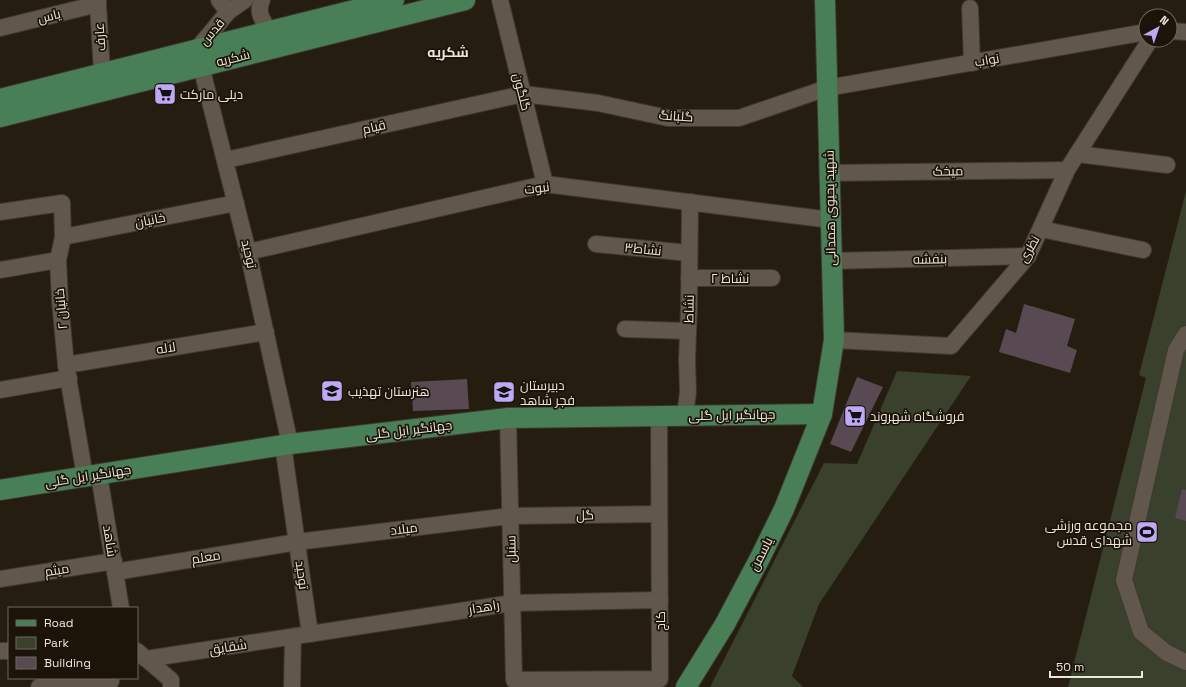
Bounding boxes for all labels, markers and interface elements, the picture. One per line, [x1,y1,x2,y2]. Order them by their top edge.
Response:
street label: یاس [36,5,63,27]
north arrow [1138,8,1178,48]
text: N [1157,13,1172,28]
street label: قدس [196,15,228,49]
street label: عارف [91,22,109,52]
district label: شکریه [427,43,469,61]
street label: شکریه [214,46,252,70]
street label: نواب [973,49,1001,71]
street label: گلگون [509,71,535,113]
supermarket icon: دیلی مارکت [152,81,178,107]
place label: دیلی مارکت [180,86,243,103]
street label: گلبانگ [658,106,694,126]
street label: قیام [361,116,388,139]
street label: شهید یحیوی همدانی [820,150,840,266]
street label: میخک [933,162,963,180]
street label: نبوت [524,178,550,198]
street label: خانیان [133,209,167,231]
street label: نظری [1014,232,1044,266]
street label: توحید [237,238,261,271]
street label: نشاط۳ [624,239,662,259]
street label: بنفشه [913,250,947,268]
street label: نشاط ۲ [711,270,749,287]
street label: خانیان ۲ [51,288,71,330]
street label: نشاط [680,295,698,323]
street label: لاله [155,338,177,358]
place label: دبیرستان فجر شاهد [520,377,575,409]
school or university icon: هنرستان تهذیب [319,378,345,404]
school or university icon: دبیرستان فجر شاهد [491,379,517,405]
place label: هنرستان تهذیب [348,383,430,400]
supermarket icon: فروشگاه شهروند [842,403,868,429]
street label: جهانگیر ایل گلی [688,406,776,424]
place label: فروشگاه شهروند [870,408,964,425]
street label: جهانگیر ایل گلی [365,416,453,444]
street label: جهانگیر ایل گلی [44,461,132,491]
street label: گل [576,506,594,524]
place label: مجموعه ورزشی شهدای قدس [1045,517,1132,549]
street label: میلاد [389,519,419,539]
sports icon: مجموعه ورزشی شهدای قدس [1134,519,1160,545]
street label: شاهد [99,524,121,558]
street label: یاسمن [745,534,777,574]
street label: سنبل [502,535,520,563]
street label: معلم [190,546,222,569]
street label: توحید [292,559,313,591]
street label: میثم [44,560,71,581]
street label: راهدار [466,596,501,618]
legend [8,607,138,679]
street label: کاج [652,611,669,631]
text: Road [44,615,73,631]
text: Park [44,635,69,651]
street label: شقایق [208,636,248,658]
scale bar [1050,653,1142,679]
text: Building [44,655,91,671]
text: 50 m [1056,659,1084,675]

